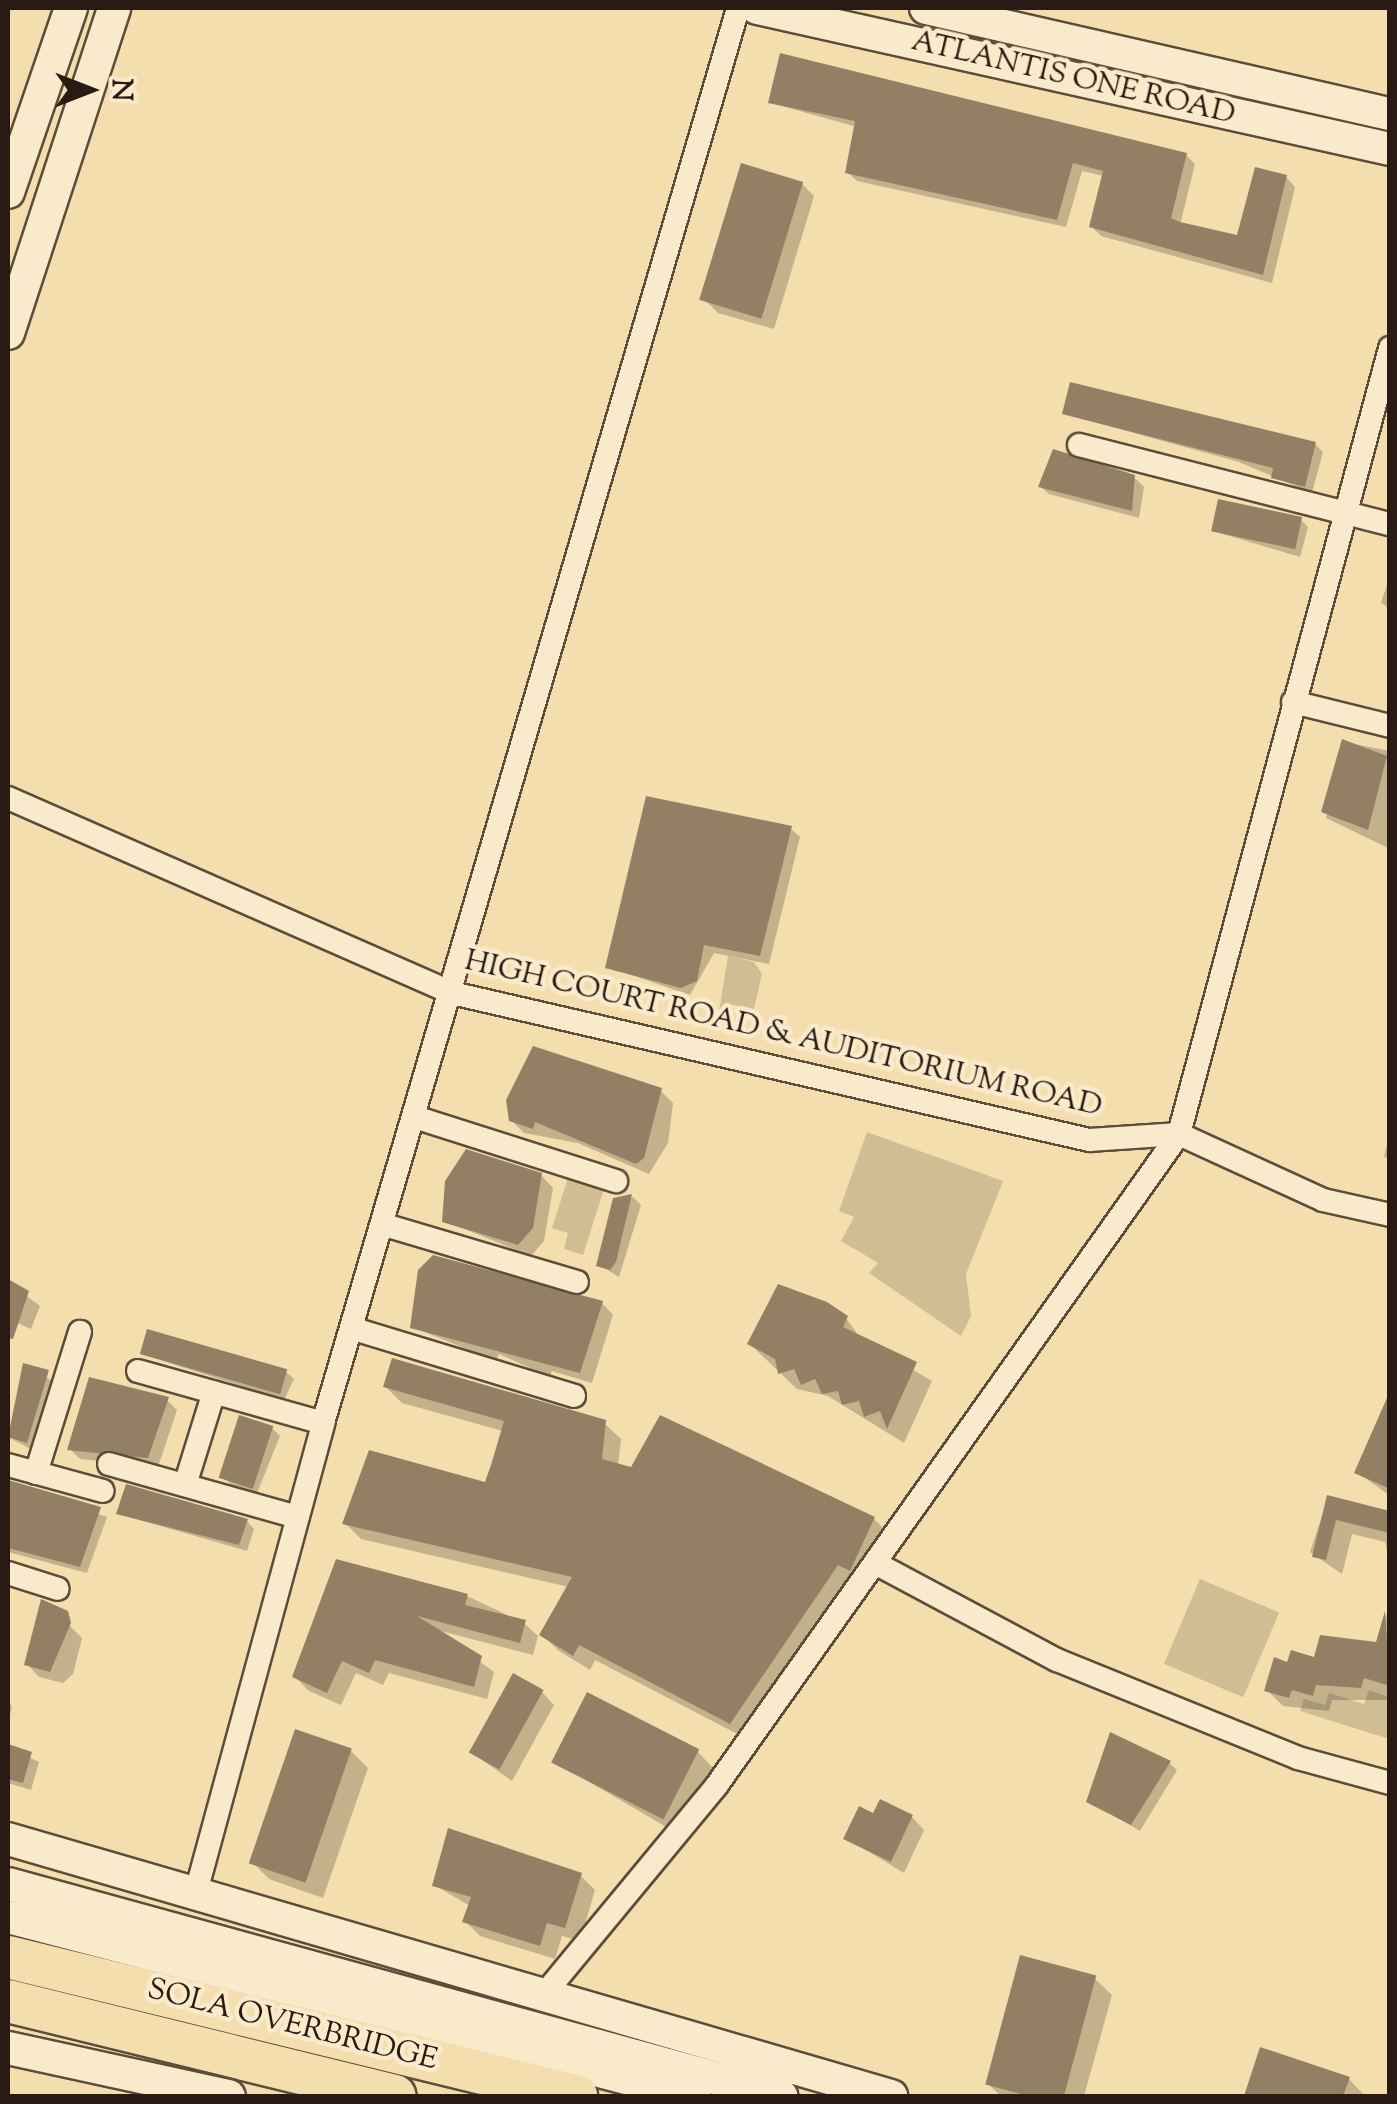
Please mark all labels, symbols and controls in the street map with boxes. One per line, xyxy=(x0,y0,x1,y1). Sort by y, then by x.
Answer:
street label: ATLANTIS ONE ROAD xyxy=(908,24,1238,134)
north arrow xyxy=(40,40,140,140)
text: N xyxy=(100,79,140,101)
street label: HIGH COURT ROAD & AUDITORIUM ROAD xyxy=(461,944,1105,1126)
street label: SOLA OVERBRIDGE xyxy=(143,1973,441,2079)

